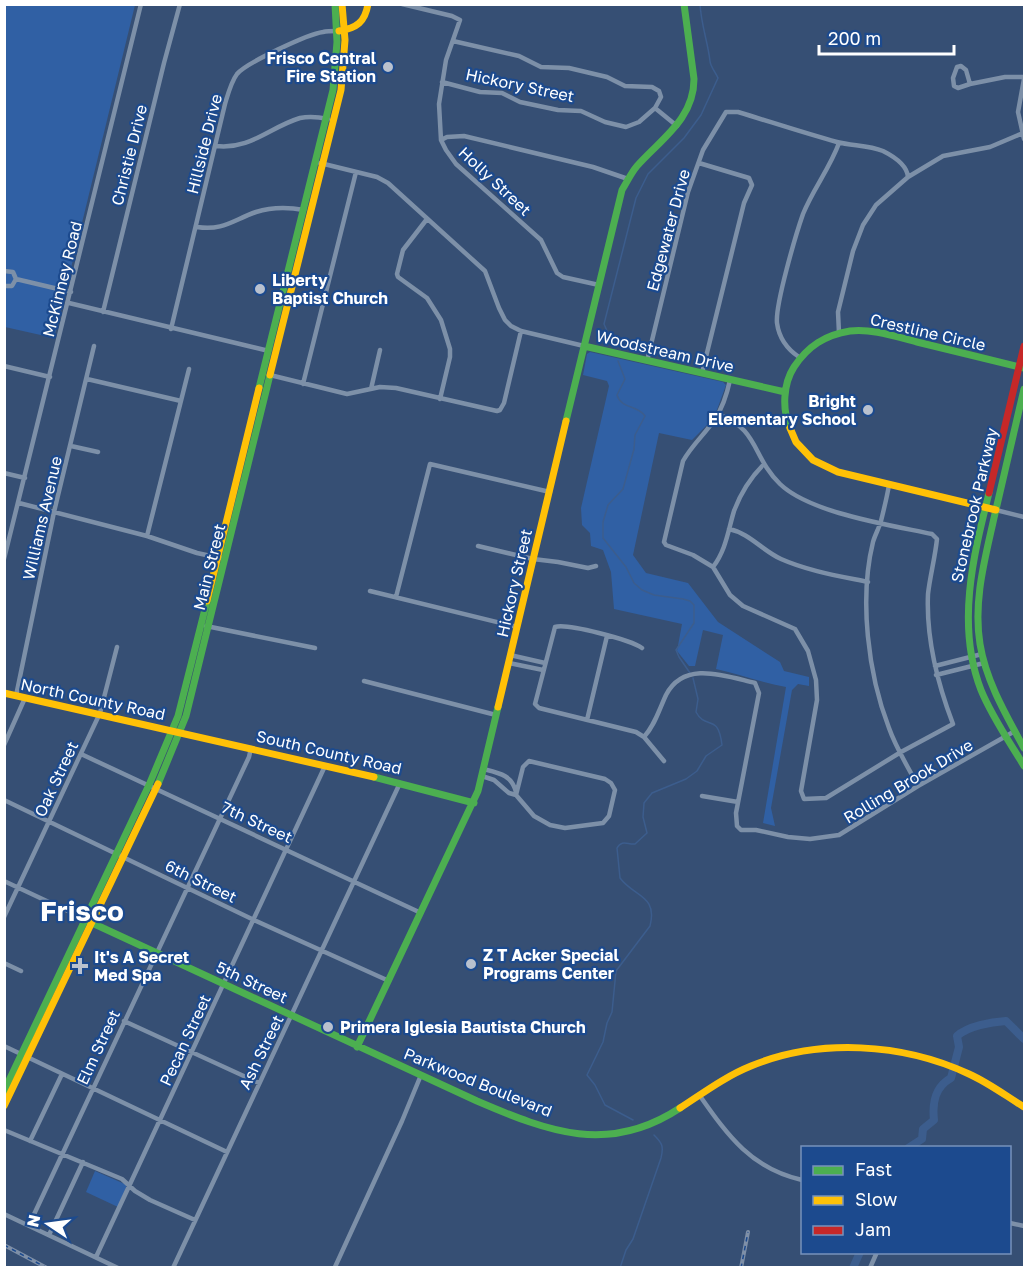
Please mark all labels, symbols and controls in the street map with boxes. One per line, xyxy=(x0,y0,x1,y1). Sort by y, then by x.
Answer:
scale bar xyxy=(819,18,954,56)
text: 200 m xyxy=(828,27,881,49)
place label: Frisco Central Fire Station xyxy=(267,48,377,86)
marker: Frisco Central Fire Station xyxy=(381,60,395,74)
street label: Hickory Street xyxy=(464,64,576,106)
street label: Hillside Drive xyxy=(182,92,226,196)
street label: Christie Drive xyxy=(107,102,151,208)
street label: Holly Street xyxy=(455,142,535,220)
street label: Edgewater Drive xyxy=(642,167,694,293)
street label: McKinney Road xyxy=(38,219,86,339)
place label: Liberty Baptist Church xyxy=(272,270,388,308)
marker: Liberty Baptist Church xyxy=(253,282,267,296)
street label: Crestline Circle xyxy=(868,309,988,355)
street label: Woodstream Drive xyxy=(594,325,736,377)
place label: Bright Elementary School xyxy=(708,391,857,429)
marker: Bright Elementary School xyxy=(861,403,875,417)
street label: Stonebrook Parkway xyxy=(946,426,1002,584)
street label: Williams Avenue xyxy=(18,454,66,582)
street label: Main Street xyxy=(189,522,229,612)
street label: Hickory Street xyxy=(492,527,536,639)
street label: North County Road xyxy=(19,674,167,724)
street label: South County Road xyxy=(254,726,404,778)
street label: Rolling Brook Drive xyxy=(840,735,976,827)
street label: Oak Street xyxy=(30,738,82,820)
street label: 7th Street xyxy=(218,797,296,847)
street label: 6th Street xyxy=(162,855,240,907)
district label: Frisco xyxy=(40,894,124,927)
place label: Z T Acker Special Programs Center xyxy=(483,945,619,983)
place label: It's A Secret Med Spa xyxy=(94,947,189,985)
marker: It's A Secret Med Spa xyxy=(71,957,89,975)
street label: 5th Street xyxy=(213,957,291,1007)
marker: Z T Acker Special Programs Center xyxy=(464,957,478,971)
street label: Pecan Street xyxy=(155,991,215,1089)
street label: Elm Street xyxy=(72,1006,124,1088)
street label: Ash Street xyxy=(234,1012,288,1092)
place label: Primera Iglesia Bautista Church xyxy=(340,1017,586,1037)
marker: Primera Iglesia Bautista Church xyxy=(321,1020,335,1034)
street label: Parkwood Boulevard xyxy=(401,1043,555,1121)
legend xyxy=(801,1146,1011,1254)
text: Fast xyxy=(855,1158,892,1180)
text: Slow xyxy=(855,1188,898,1210)
north arrow xyxy=(18,1194,78,1254)
text: N xyxy=(22,1212,44,1229)
text: Jam xyxy=(855,1218,891,1240)

